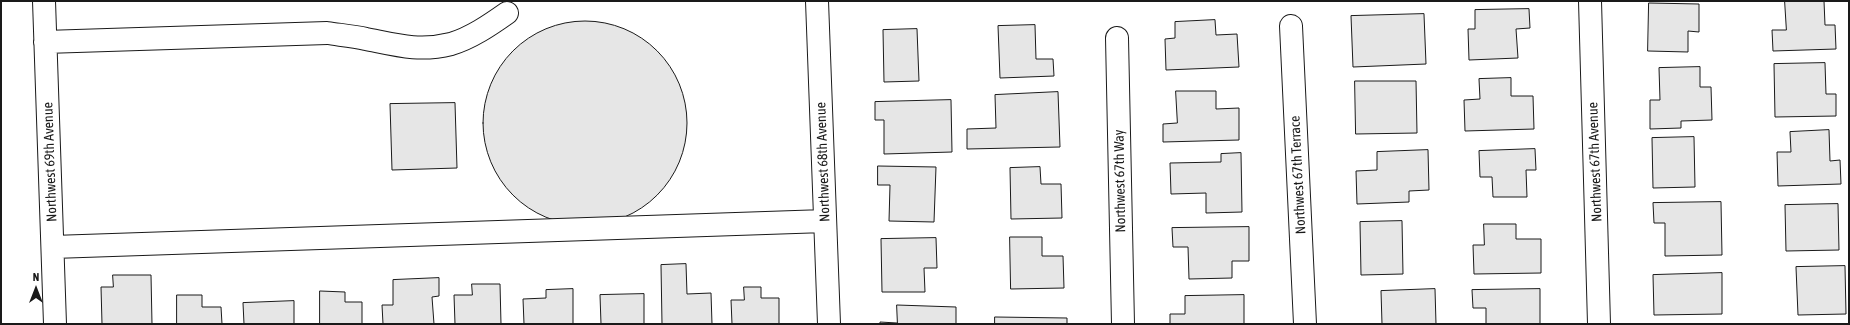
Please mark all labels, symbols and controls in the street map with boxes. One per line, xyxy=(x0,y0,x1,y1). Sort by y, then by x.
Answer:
street label: Northwest 69th Avenue xyxy=(40,102,60,222)
street label: Northwest 68th Avenue xyxy=(813,102,833,222)
street label: Northwest 67th Avenue xyxy=(1585,102,1605,222)
street label: Northwest 67th Terrace xyxy=(1287,115,1309,235)
street label: Northwest 67th Way xyxy=(1111,129,1129,233)
north arrow xyxy=(16,269,56,309)
text: N xyxy=(33,271,39,283)

